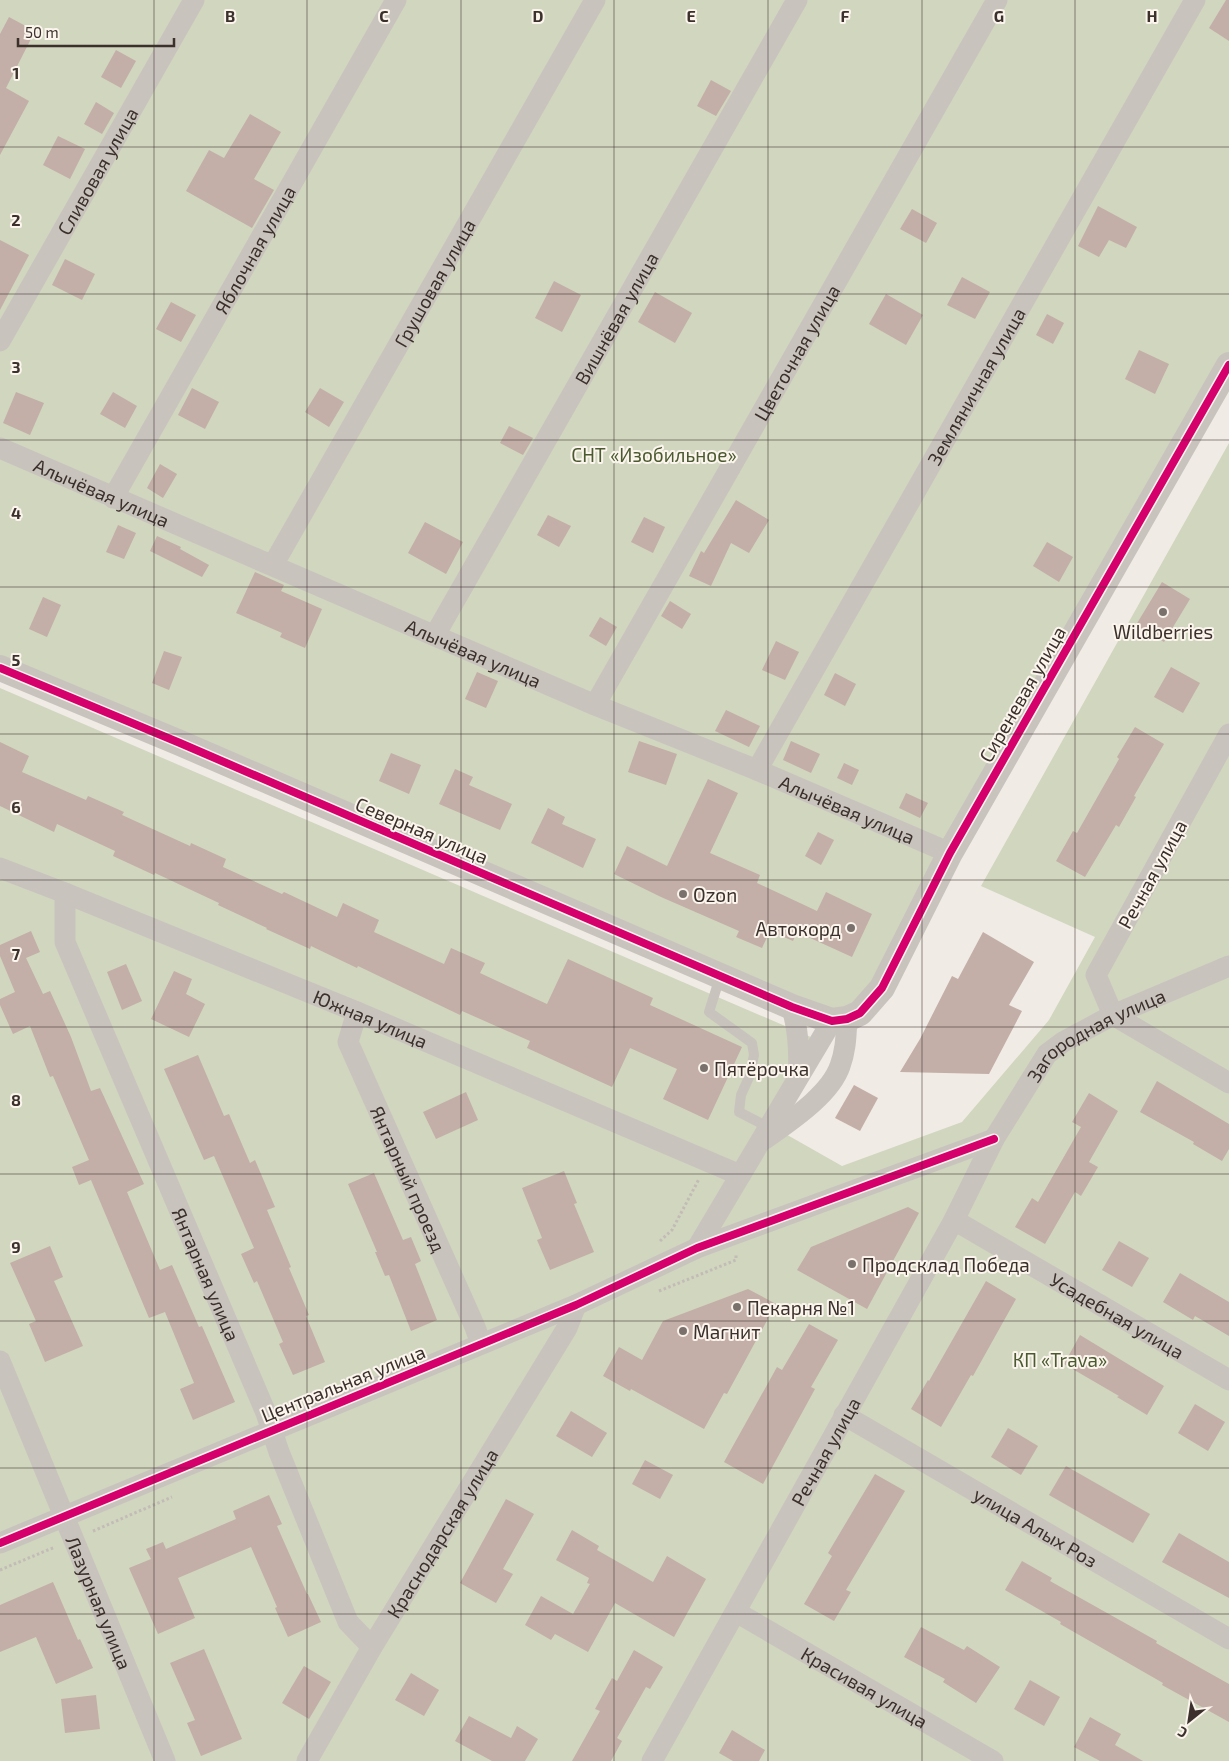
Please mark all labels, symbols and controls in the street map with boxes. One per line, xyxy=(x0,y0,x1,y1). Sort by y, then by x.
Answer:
text: B xyxy=(225,6,235,25)
text: C xyxy=(379,6,389,25)
text: D xyxy=(533,6,544,25)
text: E xyxy=(686,6,696,25)
text: F xyxy=(841,6,850,25)
text: G xyxy=(994,6,1004,25)
text: H xyxy=(1146,6,1158,25)
scale bar xyxy=(18,15,174,47)
text: 50 m xyxy=(25,23,59,41)
text: 1 xyxy=(13,63,19,82)
street label: Сливовая улица xyxy=(52,103,142,238)
street label: Яблочная улица xyxy=(209,181,300,317)
text: 2 xyxy=(11,210,21,229)
street label: Грушовая улица xyxy=(388,214,480,351)
street label: Вишнёвая улица xyxy=(569,248,662,388)
street label: Цветочная улица xyxy=(748,280,844,424)
street label: Земляничная улица xyxy=(922,303,1029,469)
text: 3 xyxy=(11,357,21,376)
park label: СНТ «Изобильное» xyxy=(571,443,737,466)
street label: Алычёвая улица xyxy=(31,453,173,531)
text: 4 xyxy=(11,503,21,522)
marker: Wildberries xyxy=(1157,606,1169,618)
street label: Алычёвая улица xyxy=(402,613,545,692)
place label: Wildberries xyxy=(1113,620,1213,643)
street label: Сиреневая улица xyxy=(974,622,1071,767)
text: 5 xyxy=(12,650,21,669)
street label: Алычёвая улица xyxy=(776,770,919,848)
street label: Северная улица xyxy=(352,792,492,869)
text: 6 xyxy=(11,797,21,816)
street label: Речная улица xyxy=(1113,816,1192,933)
place label: Ozon xyxy=(693,883,737,906)
marker: Ozon xyxy=(677,888,689,900)
place label: Автокорд xyxy=(756,917,841,940)
marker: Автокорд xyxy=(845,922,857,934)
text: 7 xyxy=(12,944,21,963)
street label: Загородная улица xyxy=(1021,983,1168,1086)
street label: Южная улица xyxy=(310,984,431,1052)
place label: Пятёрочка xyxy=(714,1057,809,1080)
marker: Пятёрочка xyxy=(698,1062,710,1074)
text: 8 xyxy=(11,1090,21,1109)
street label: Янтарный проезд xyxy=(366,1102,451,1255)
street label: Янтарная улица xyxy=(168,1204,245,1344)
text: 9 xyxy=(11,1237,21,1256)
place label: Продсклад Победа xyxy=(862,1253,1030,1276)
marker: Продсклад Победа xyxy=(846,1258,858,1270)
street label: Усадебная улица xyxy=(1046,1267,1189,1363)
place label: Пекарня №1 xyxy=(747,1296,855,1319)
marker: Пекарня №1 xyxy=(731,1301,743,1313)
place label: Магнит xyxy=(693,1320,760,1343)
marker: Магнит xyxy=(677,1325,689,1337)
street label: Центральная улица xyxy=(258,1340,429,1427)
park label: КП «Trava» xyxy=(1013,1348,1107,1371)
street label: Речная улица xyxy=(786,1393,865,1509)
street label: Краснодарская улица xyxy=(381,1444,502,1622)
street label: улица Алых Роз xyxy=(969,1482,1102,1572)
street label: Лазурная улица xyxy=(62,1532,137,1673)
street label: Красивая улица xyxy=(798,1641,932,1732)
north arrow xyxy=(1164,1696,1214,1746)
text: С xyxy=(1174,1723,1190,1742)

